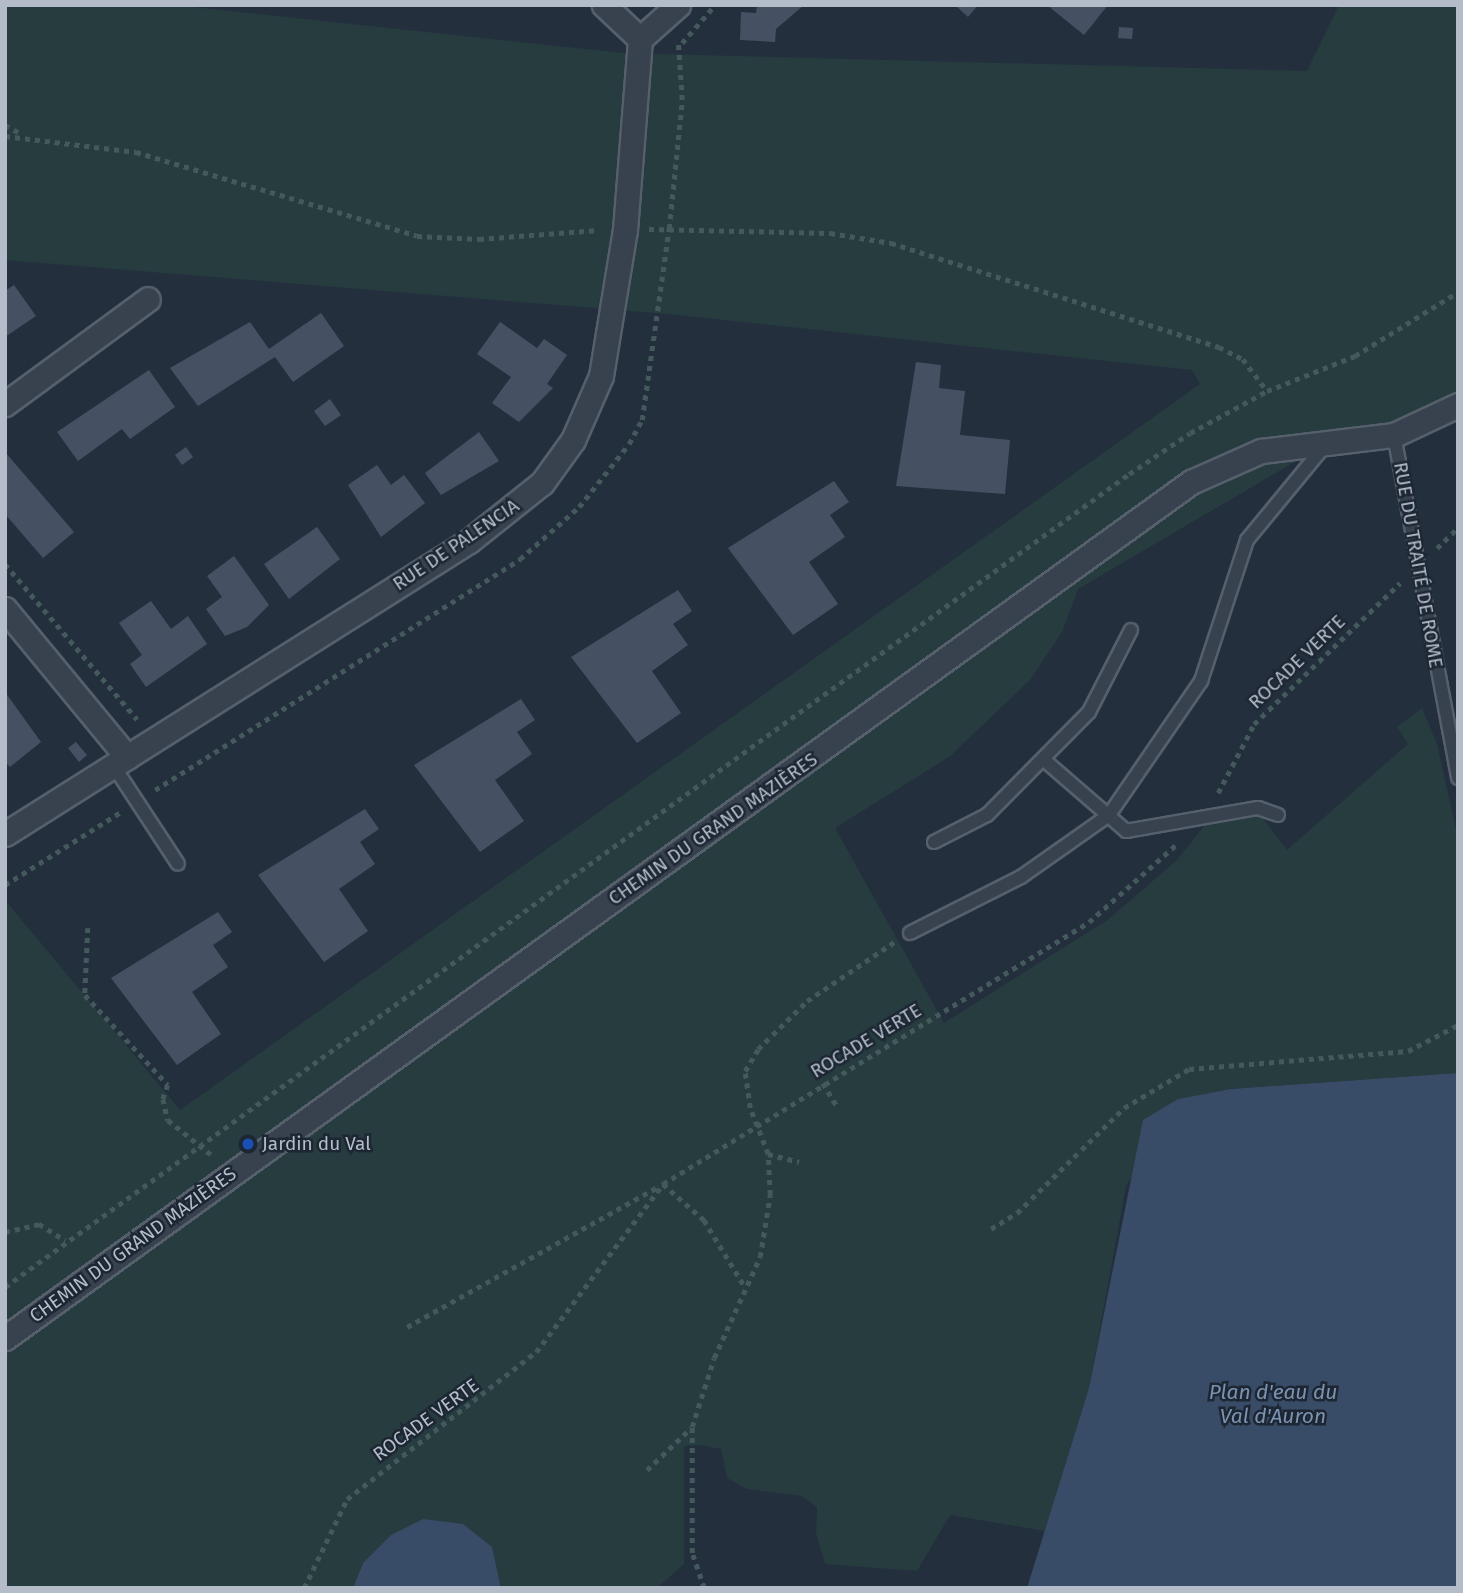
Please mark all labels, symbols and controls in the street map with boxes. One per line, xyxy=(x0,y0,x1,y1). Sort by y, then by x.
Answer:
street label: RUE DU TRAITÉ DE ROME xyxy=(1389,460,1447,670)
street label: RUE DE PALENCIA xyxy=(389,494,523,596)
street label: ROCADE VERTE xyxy=(1244,610,1350,714)
street label: CHEMIN DU GRAND MAZIÈRES xyxy=(604,748,822,910)
street label: ROCADE VERTE xyxy=(806,999,926,1083)
place label: Jardin du Val xyxy=(262,1133,371,1155)
marker: Jardin du Val xyxy=(240,1136,256,1152)
street label: CHEMIN DU GRAND MAZIÈRES xyxy=(25,1162,241,1328)
street label: ROCADE VERTE xyxy=(369,1374,483,1466)
water label: Plan d'eau du Val d'Auron xyxy=(1209,1379,1337,1429)

